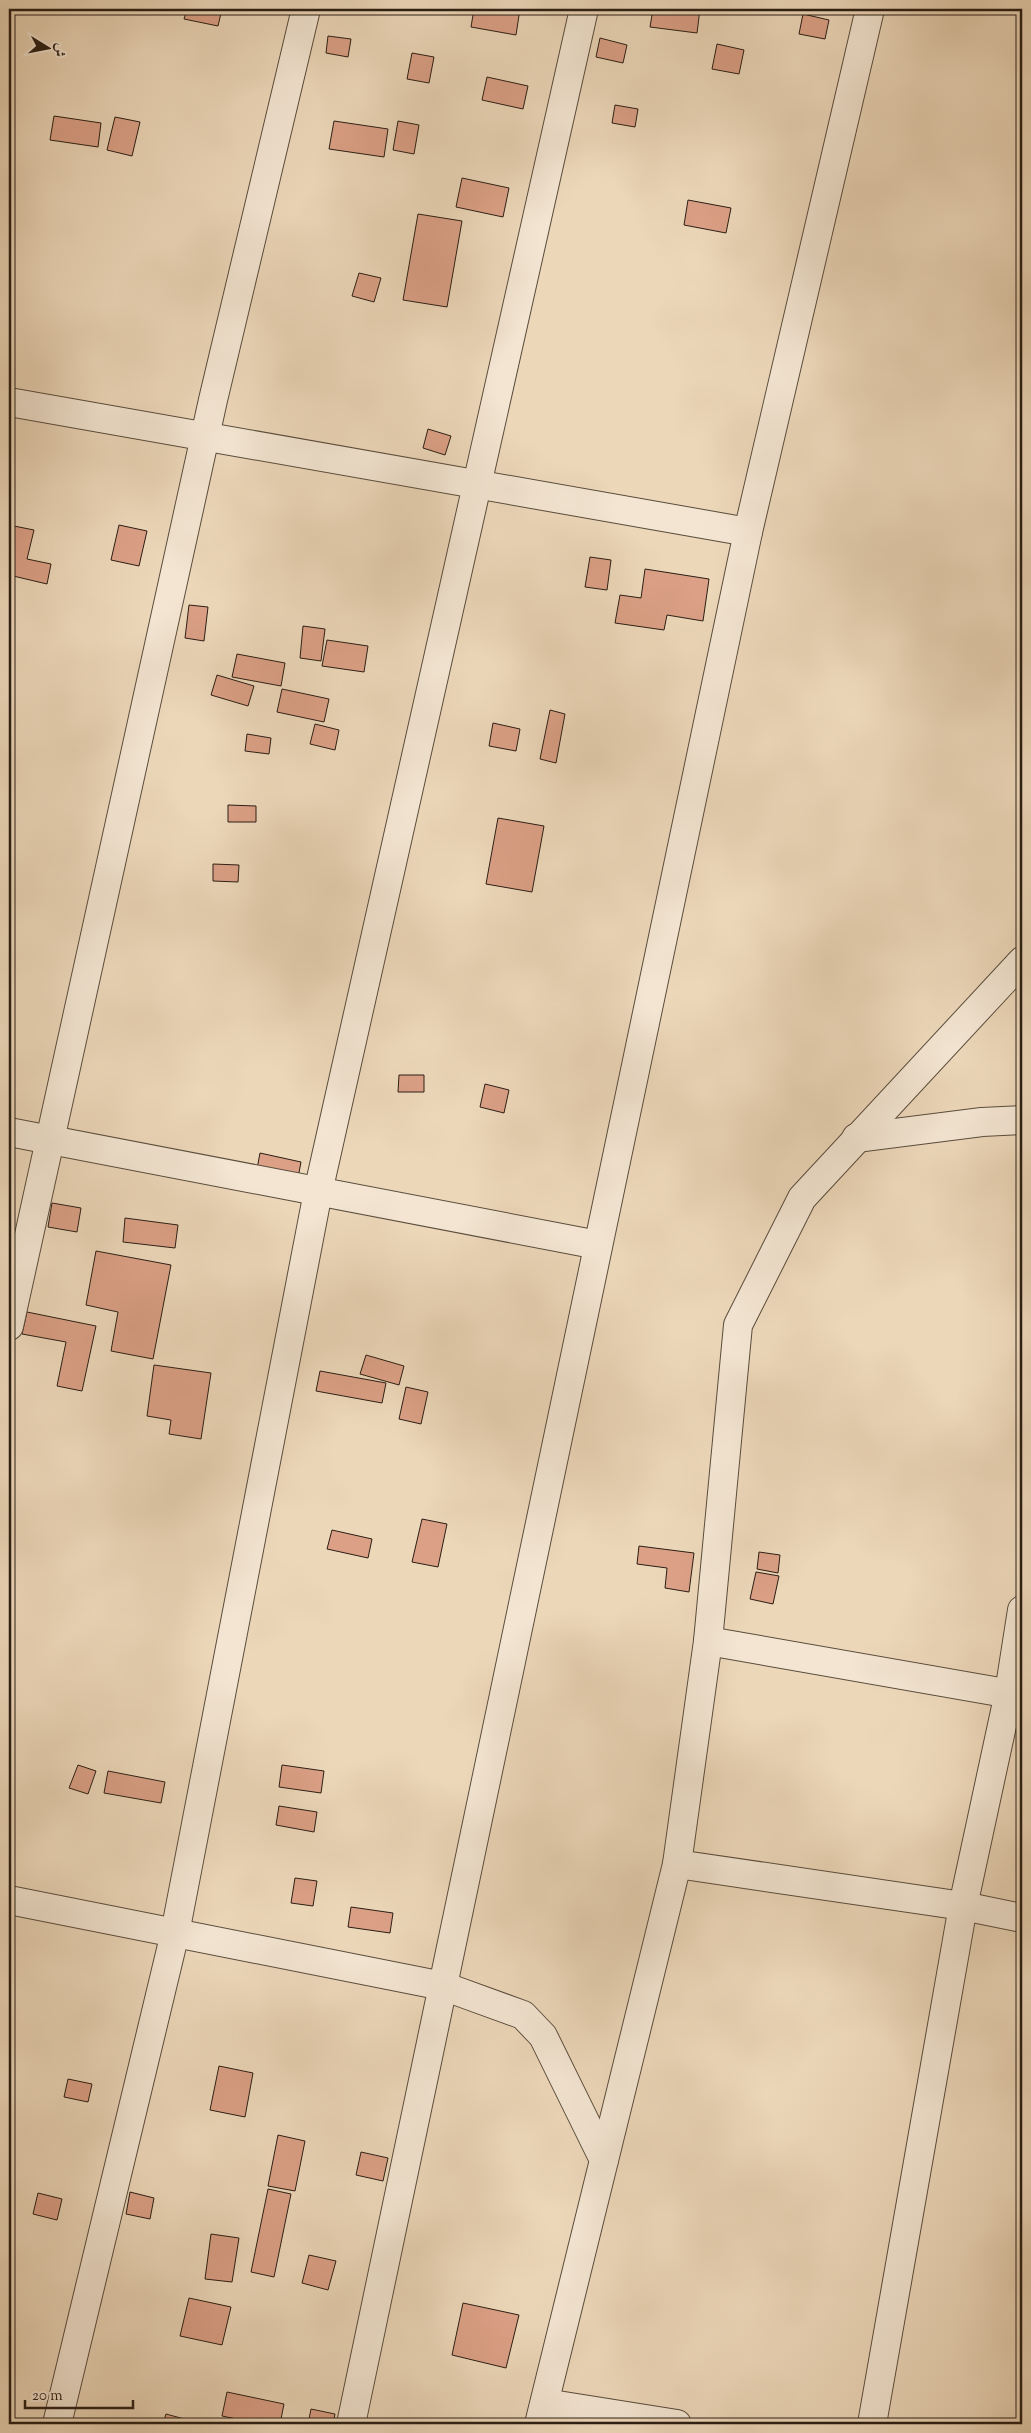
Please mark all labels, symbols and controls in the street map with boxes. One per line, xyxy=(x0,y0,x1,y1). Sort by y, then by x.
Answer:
north arrow xyxy=(22,22,72,72)
text: ش xyxy=(48,41,70,59)
scale bar xyxy=(25,2378,132,2410)
text: 20 m xyxy=(32,2386,63,2407)

